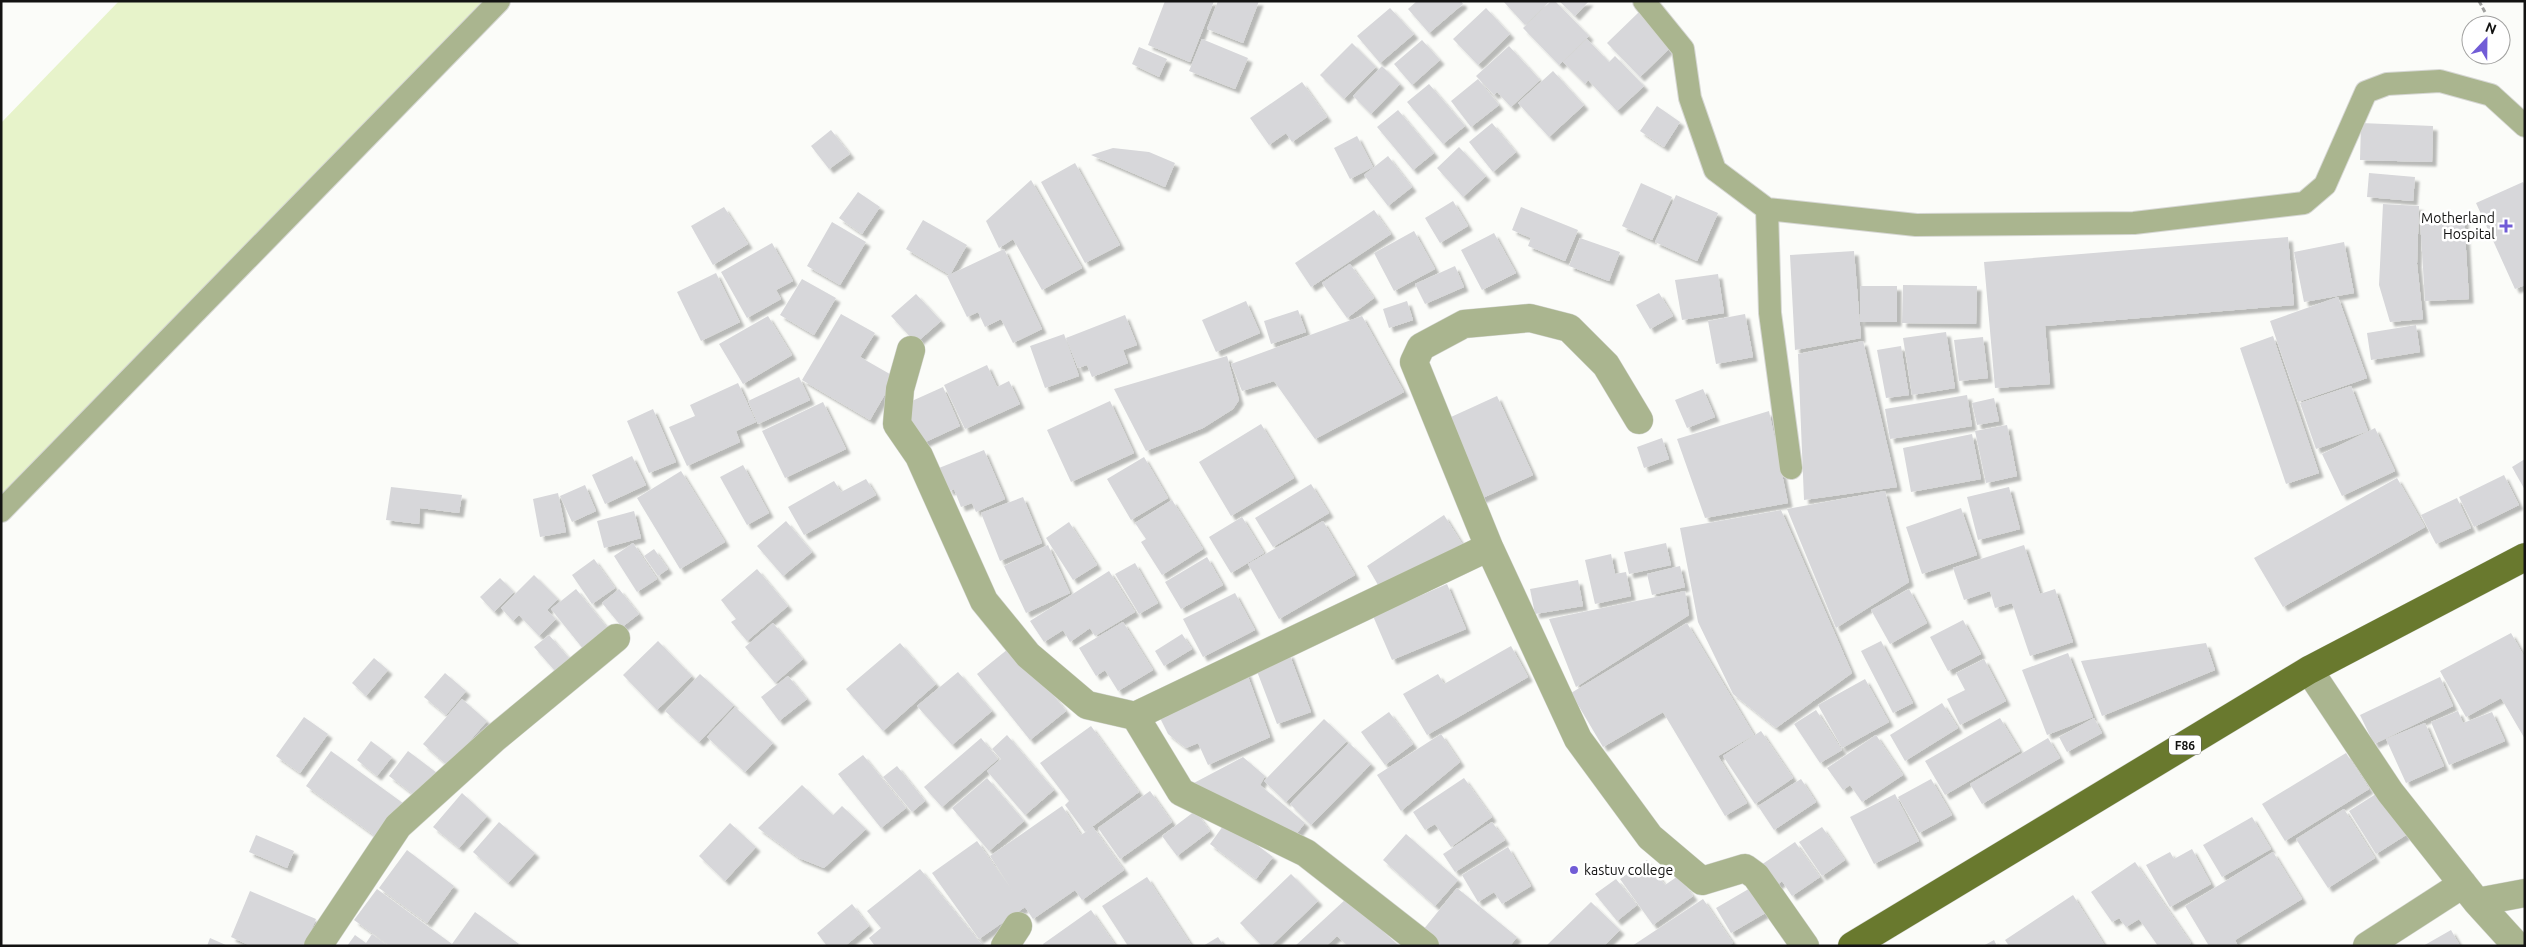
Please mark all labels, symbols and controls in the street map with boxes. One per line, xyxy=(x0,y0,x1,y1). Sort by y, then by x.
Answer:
north arrow xyxy=(2461,15,2511,65)
text: N xyxy=(2483,19,2499,37)
place label: Motherland Hospital xyxy=(2421,210,2495,242)
marker: Motherland Hospital xyxy=(2499,219,2513,233)
road number: F86 xyxy=(2169,736,2201,754)
place label: kastuv college xyxy=(1584,862,1673,878)
marker: kastuv college xyxy=(1568,864,1580,876)

